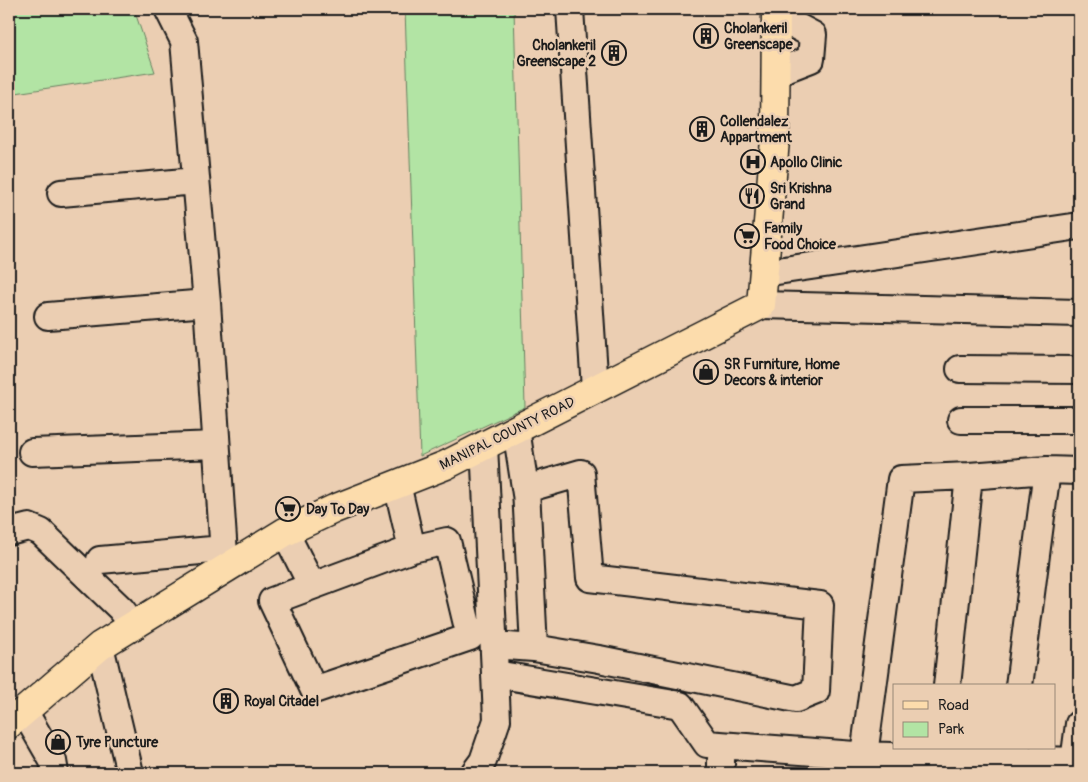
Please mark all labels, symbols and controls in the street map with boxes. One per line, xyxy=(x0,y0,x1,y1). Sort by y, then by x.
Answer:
place label: Cholankeril Greenscape xyxy=(724,20,794,53)
building icon: Cholankeril Greenscape xyxy=(693,23,719,49)
place label: Cholankeril Greenscape 2 xyxy=(517,37,596,70)
building icon: Cholankeril Greenscape 2 xyxy=(601,40,627,66)
place label: Collendalez Appartment xyxy=(720,113,792,146)
building icon: Collendalez Appartment xyxy=(689,116,715,142)
hospital icon: Apollo Clinic xyxy=(740,149,766,175)
place label: Apollo Clinic xyxy=(770,154,842,171)
place label: Sri Krishna Grand xyxy=(770,180,832,213)
restaurant icon: Sri Krishna Grand xyxy=(739,183,765,209)
place label: Family Food Choice xyxy=(764,220,837,253)
supermarket icon: Family Food Choice xyxy=(734,223,760,249)
place label: SR Furniture, Home Decors & interior xyxy=(724,356,841,389)
shop icon: SR Furniture, Home Decors & interior xyxy=(693,359,719,385)
street label: MANIPAL COUNTY ROAD xyxy=(437,393,578,474)
supermarket icon: Day To Day xyxy=(275,496,301,522)
place label: Day To Day xyxy=(306,501,369,518)
legend xyxy=(893,684,1056,750)
building icon: Royal Citadel xyxy=(213,688,239,714)
place label: Royal Citadel xyxy=(244,693,319,710)
text: Road xyxy=(938,696,969,715)
text: Park xyxy=(938,720,965,739)
shop icon: Tyre Puncture xyxy=(45,729,71,755)
place label: Tyre Puncture xyxy=(75,734,159,751)

